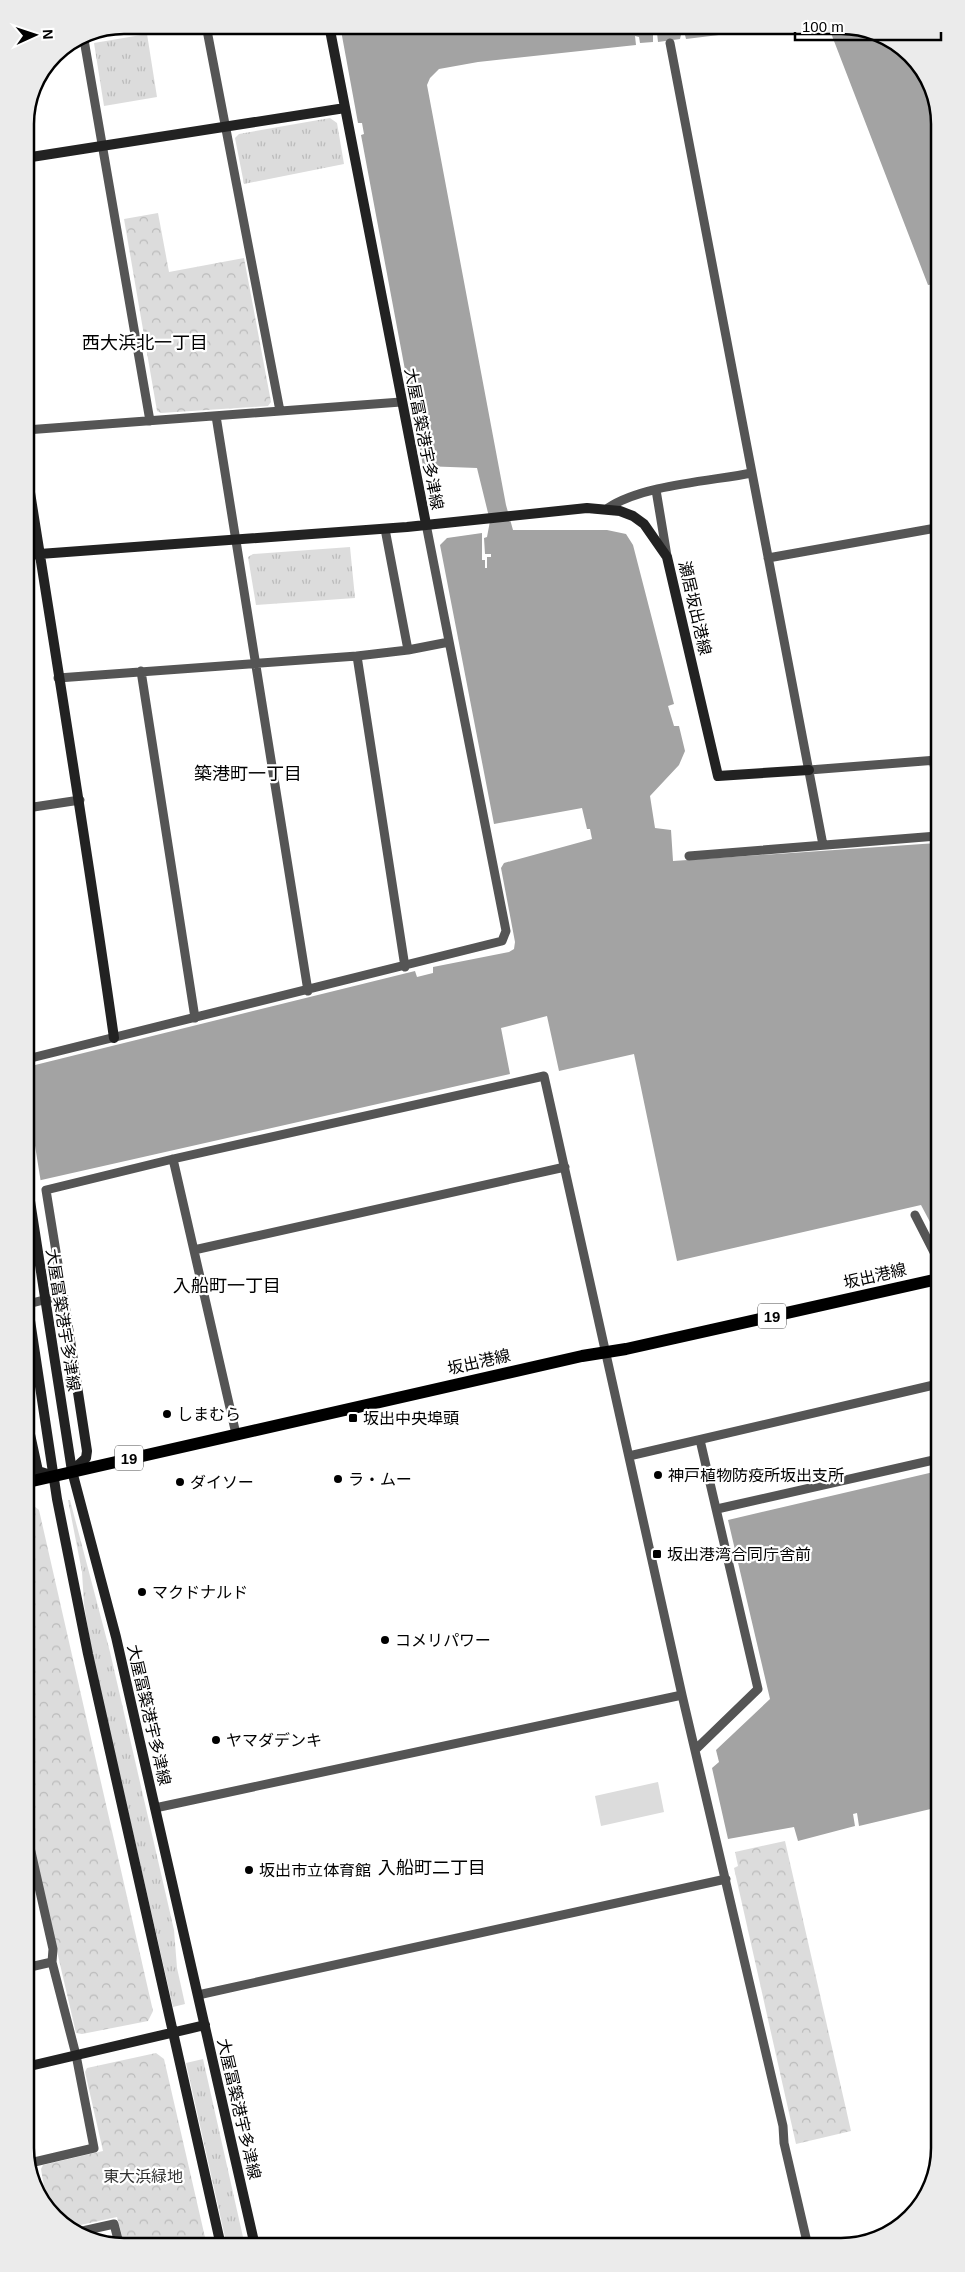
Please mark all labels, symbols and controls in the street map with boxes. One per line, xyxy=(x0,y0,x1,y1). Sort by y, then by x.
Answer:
north arrow xyxy=(10,10,60,60)
scale bar xyxy=(795,10,941,42)
text: 100 m xyxy=(802,18,844,35)
text: N xyxy=(40,29,56,40)
district label: 西大浜北一丁目 xyxy=(82,333,208,353)
street label: 大屋冨築港宇多津線 xyxy=(402,367,446,511)
street label: 瀬居坂出港線 xyxy=(676,559,714,657)
district label: 築港町一丁目 xyxy=(194,764,302,784)
street label: 大屋冨築港宇多津線 xyxy=(43,1248,83,1392)
street label: 坂出港線 xyxy=(842,1261,908,1291)
district label: 入船町一丁目 xyxy=(173,1276,281,1296)
road number: 19 xyxy=(758,1304,786,1328)
street label: 坂出港線 xyxy=(446,1347,512,1377)
place label: しまむら xyxy=(177,1406,241,1423)
marker: しまむら xyxy=(161,1408,173,1420)
place label: 坂出中央埠頭 xyxy=(363,1410,459,1427)
marker: 坂出中央埠頭 xyxy=(347,1412,359,1424)
road number: 19 xyxy=(115,1446,143,1470)
place label: 神戸植物防疫所坂出支所 xyxy=(668,1467,844,1484)
marker: 神戸植物防疫所坂出支所 xyxy=(652,1469,664,1481)
place label: ラ・ムー xyxy=(348,1471,412,1488)
marker: ラ・ムー xyxy=(332,1473,344,1485)
place label: ダイソー xyxy=(190,1474,254,1491)
marker: ダイソー xyxy=(174,1476,186,1488)
place label: 坂出港湾合同庁舎前 xyxy=(667,1546,811,1563)
marker: 坂出港湾合同庁舎前 xyxy=(651,1548,663,1560)
place label: マクドナルド xyxy=(152,1584,248,1601)
marker: マクドナルド xyxy=(136,1586,148,1598)
place label: コメリパワー xyxy=(395,1632,491,1649)
marker: コメリパワー xyxy=(379,1634,391,1646)
street label: 大屋冨築港宇多津線 xyxy=(125,1643,173,1787)
place label: ヤマダデンキ xyxy=(226,1732,322,1749)
marker: ヤマダデンキ xyxy=(210,1734,222,1746)
district label: 入船町二丁目 xyxy=(378,1858,486,1878)
place label: 坂出市立体育館 xyxy=(259,1862,371,1879)
marker: 坂出市立体育館 xyxy=(243,1864,255,1876)
street label: 大屋冨築港宇多津線 xyxy=(215,2037,263,2181)
park label: 東大浜緑地 xyxy=(103,2168,183,2185)

